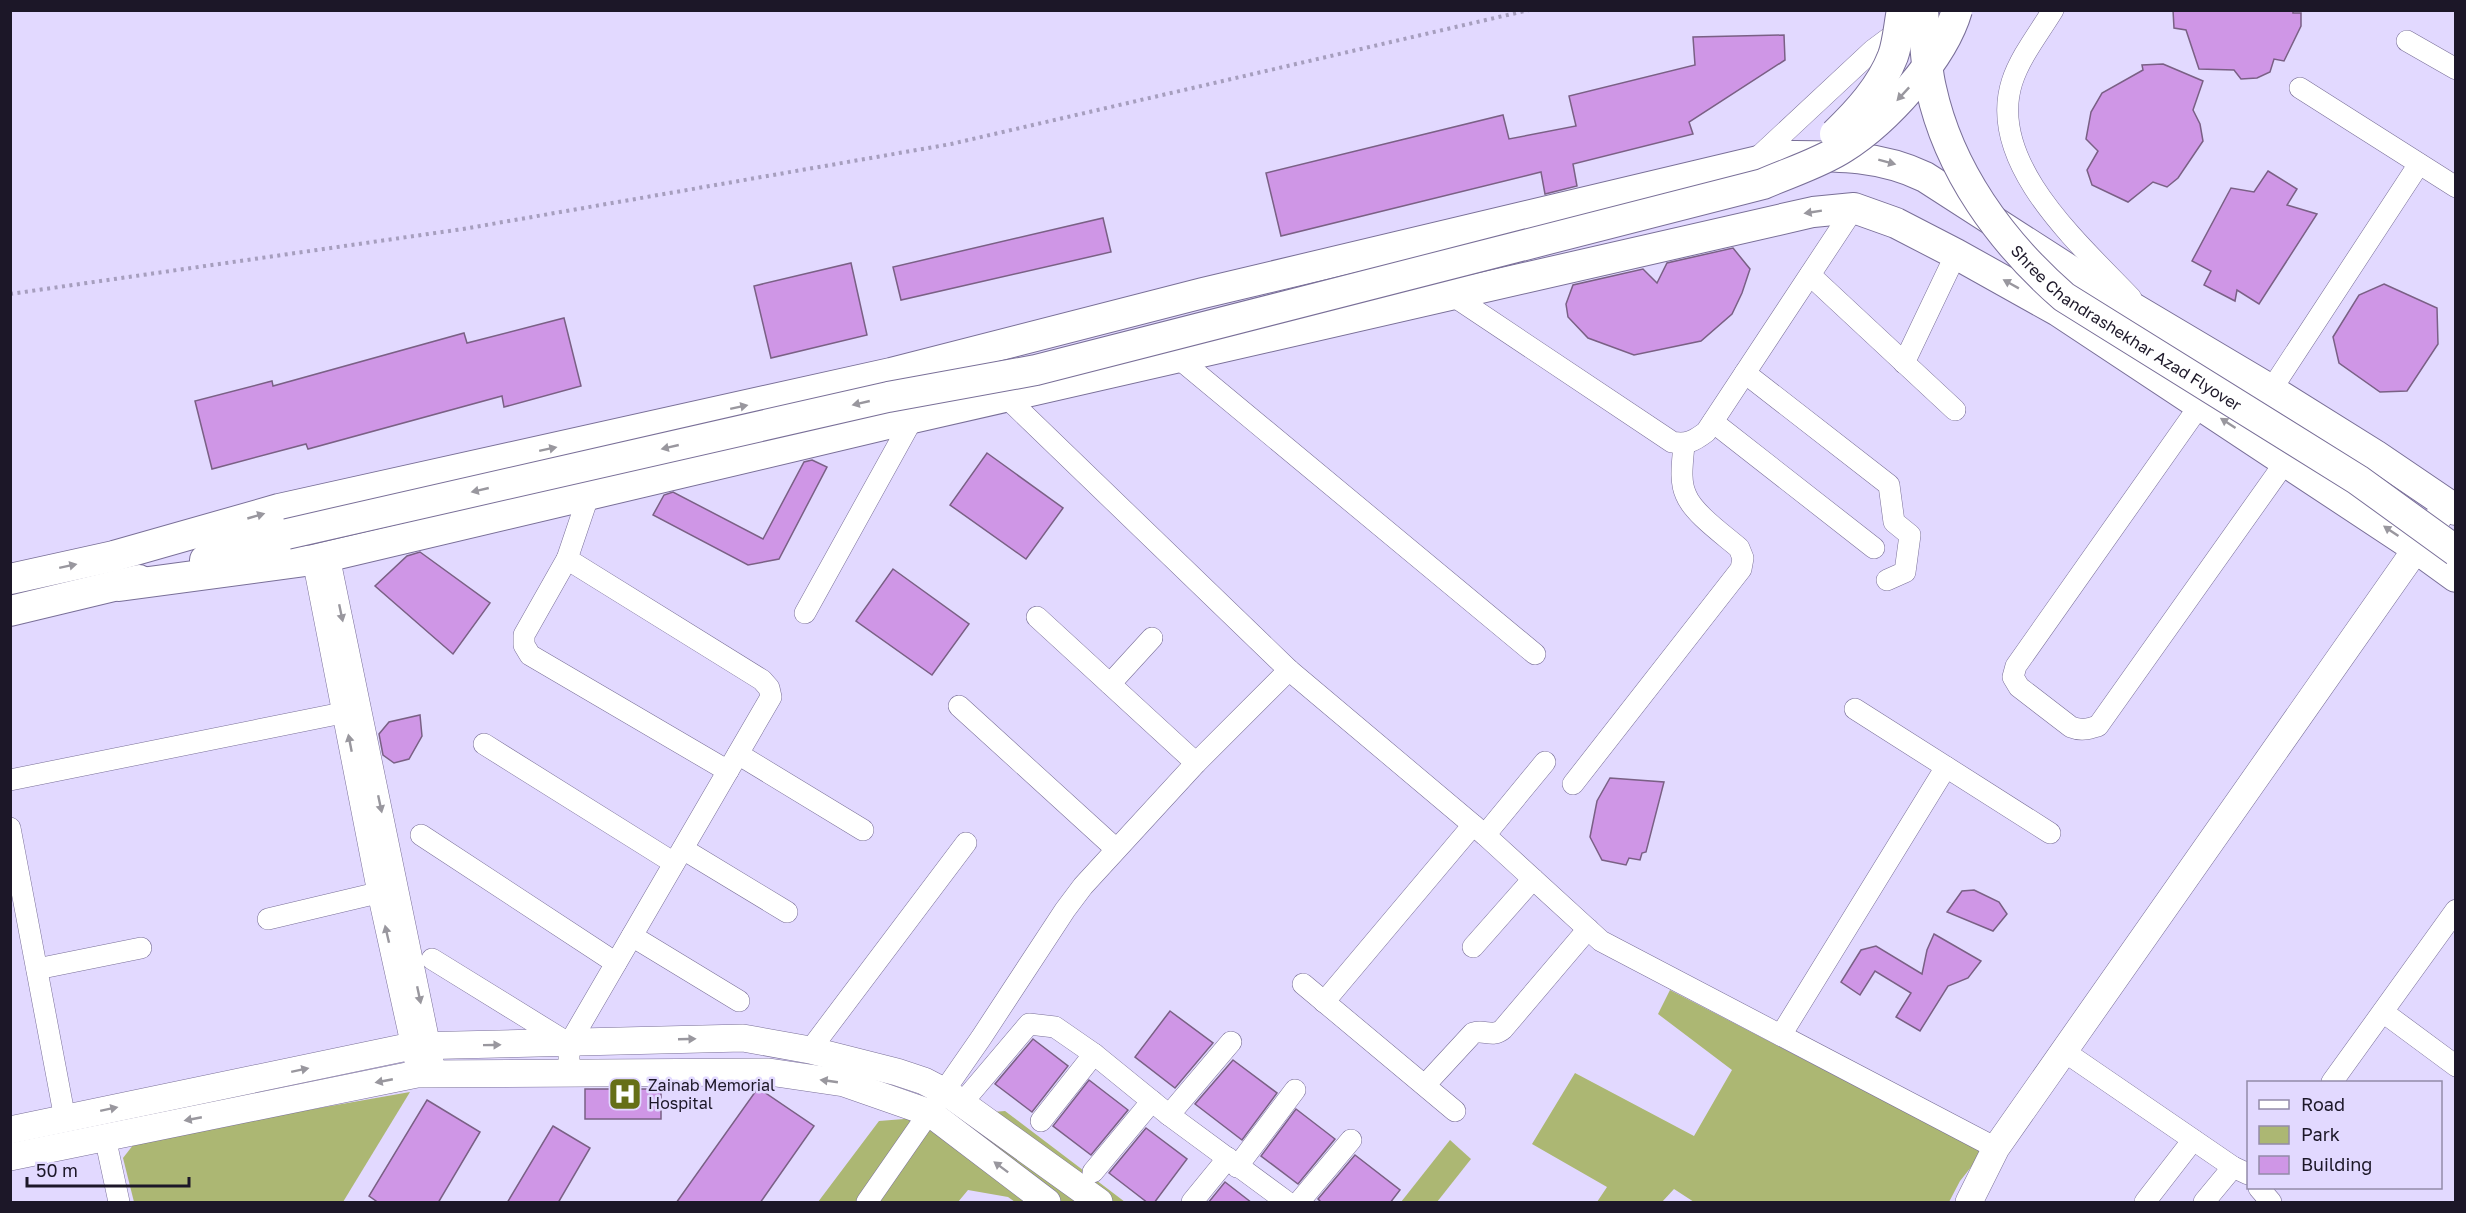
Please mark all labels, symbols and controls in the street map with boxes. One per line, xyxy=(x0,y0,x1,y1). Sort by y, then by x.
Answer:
one-way arrow xyxy=(1897,86,1910,101)
one-way arrow xyxy=(1878,158,1896,168)
one-way arrow xyxy=(1803,208,1822,217)
street label: Shree Chandrashekhar Azad Flyover xyxy=(2007,241,2245,415)
one-way arrow xyxy=(2002,280,2019,290)
one-way arrow xyxy=(851,399,870,409)
one-way arrow xyxy=(729,402,748,411)
one-way arrow xyxy=(2220,418,2236,429)
one-way arrow xyxy=(661,442,680,452)
one-way arrow xyxy=(539,444,558,453)
one-way arrow xyxy=(471,486,490,496)
one-way arrow xyxy=(247,511,265,520)
one-way arrow xyxy=(2383,525,2399,537)
one-way arrow xyxy=(58,561,77,571)
one-way arrow xyxy=(337,604,346,623)
one-way arrow xyxy=(345,733,354,752)
one-way arrow xyxy=(376,795,385,814)
one-way arrow xyxy=(382,925,391,944)
one-way arrow xyxy=(415,986,425,1004)
one-way arrow xyxy=(678,1035,697,1044)
one-way arrow xyxy=(483,1040,502,1050)
one-way arrow xyxy=(290,1064,309,1074)
place label: Zainab Memorial Hospital xyxy=(648,1075,775,1113)
one-way arrow xyxy=(374,1076,393,1086)
hospital icon: Zainab Memorial Hospital xyxy=(607,1076,643,1112)
one-way arrow xyxy=(820,1076,839,1085)
legend xyxy=(2247,1081,2442,1189)
text: Road xyxy=(2301,1093,2345,1115)
one-way arrow xyxy=(100,1104,118,1114)
one-way arrow xyxy=(183,1115,202,1124)
text: Park xyxy=(2301,1123,2340,1145)
scale bar xyxy=(27,1150,189,1188)
text: Building xyxy=(2301,1153,2372,1175)
text: 50 m xyxy=(36,1159,78,1181)
one-way arrow xyxy=(993,1161,1009,1173)

